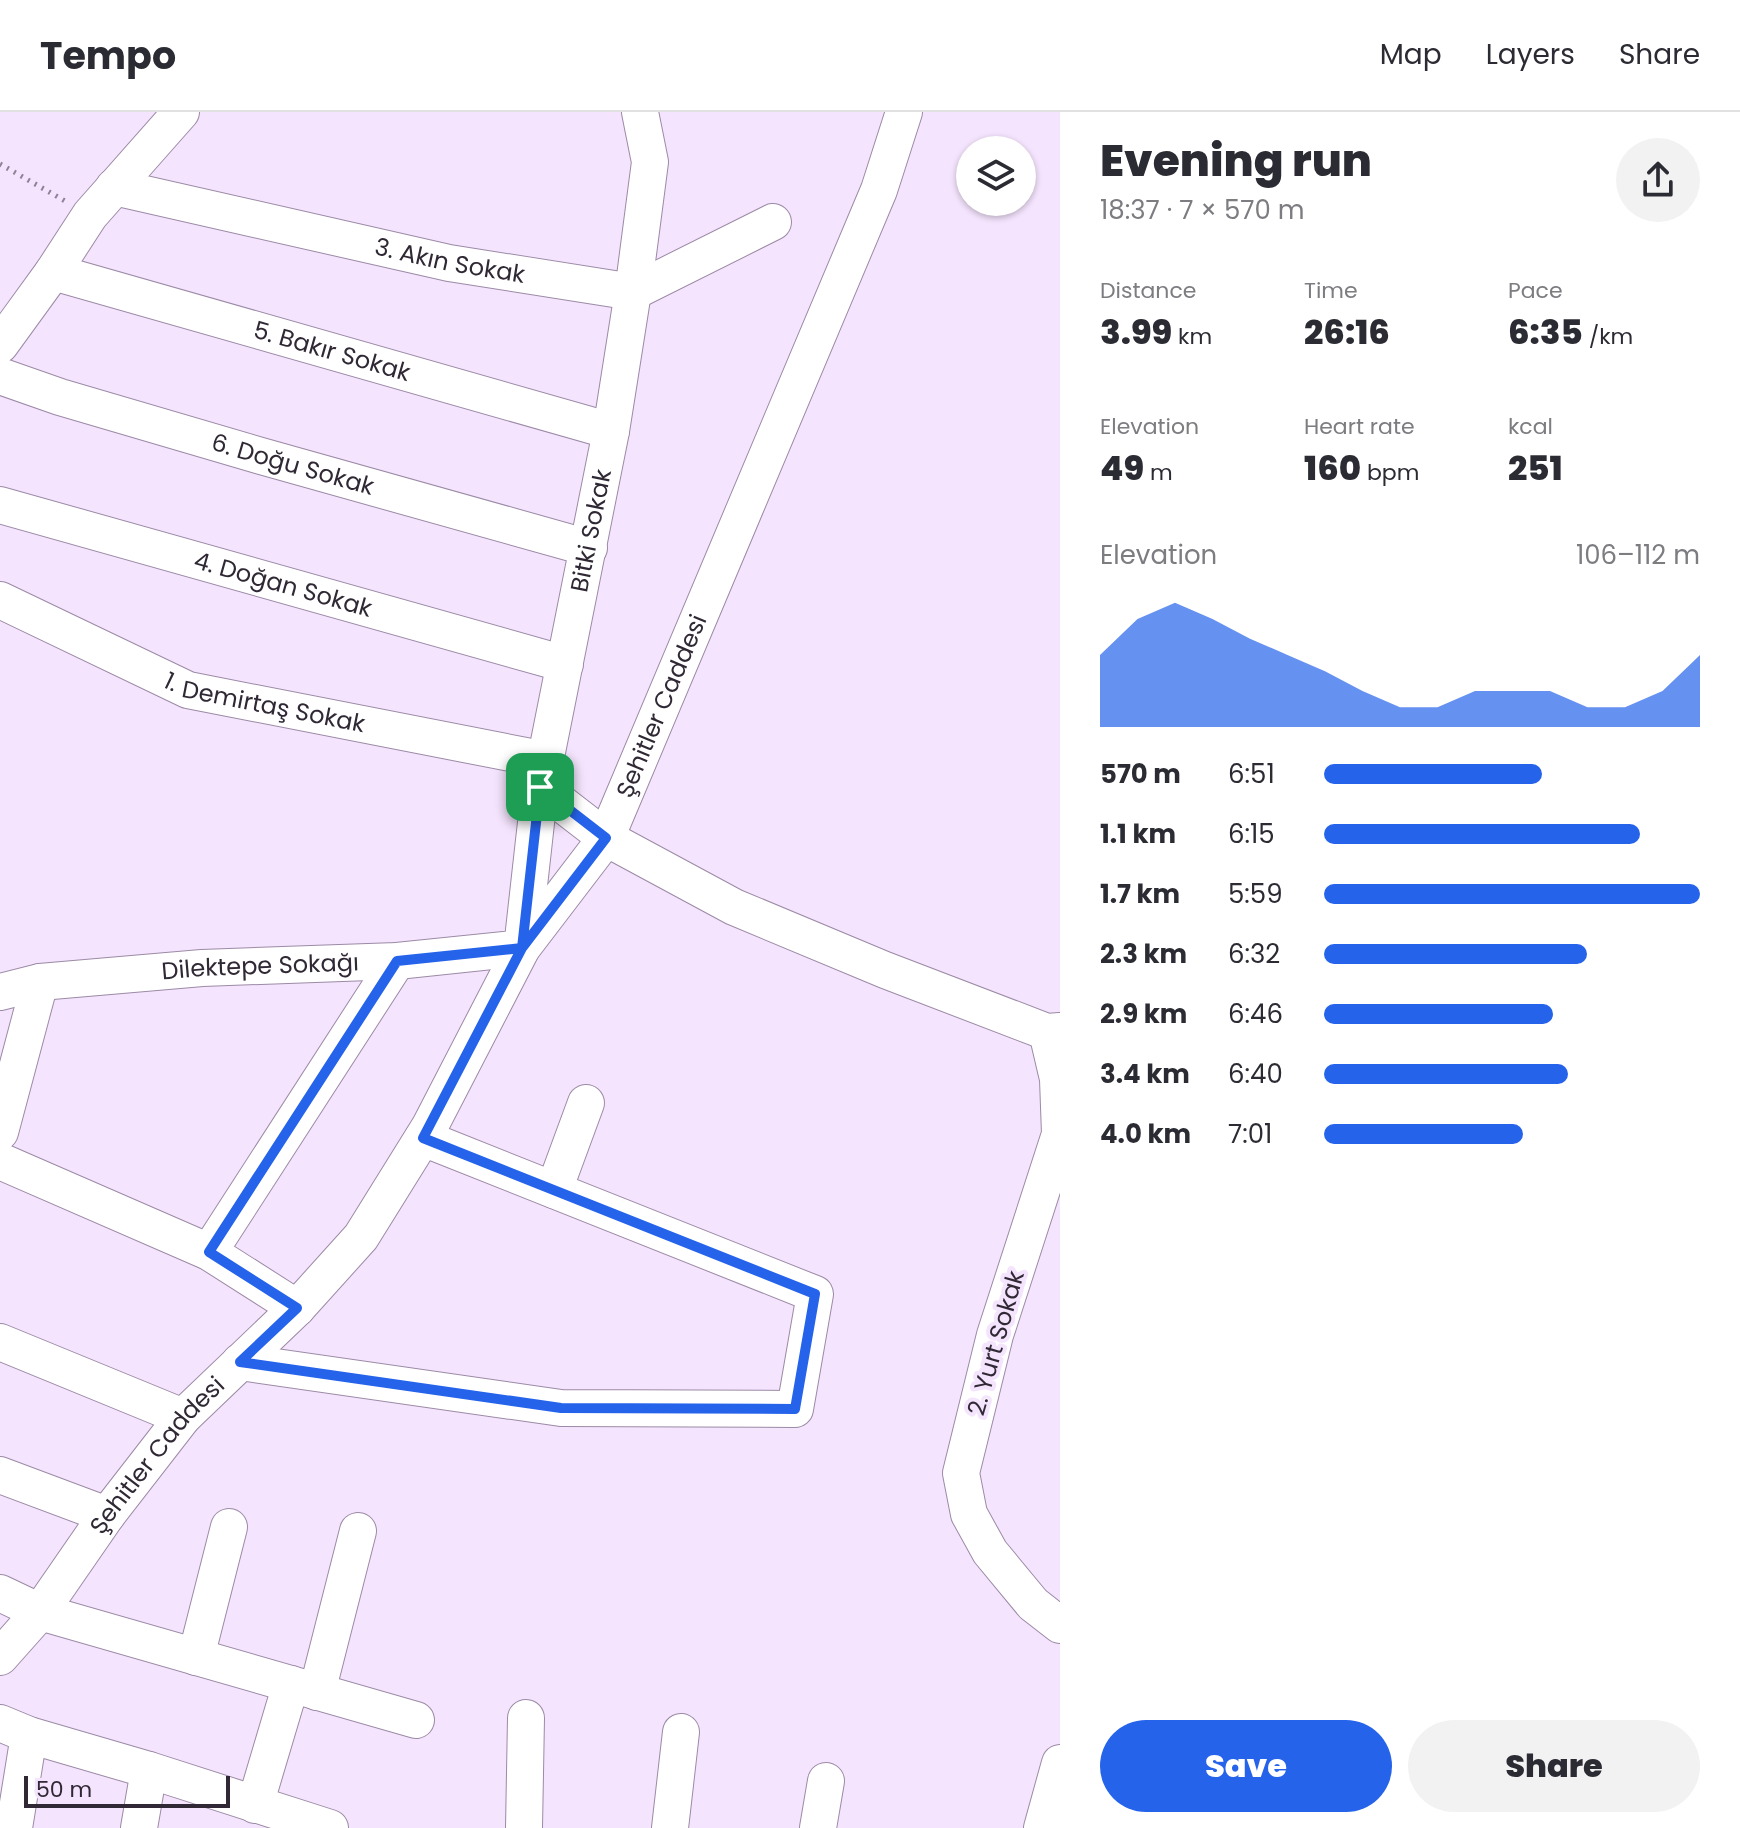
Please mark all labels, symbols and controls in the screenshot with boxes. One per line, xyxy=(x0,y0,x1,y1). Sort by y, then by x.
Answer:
text: Tempo xyxy=(40,29,176,82)
text: Map xyxy=(1380,35,1442,74)
text: Layers xyxy=(1486,35,1575,74)
text: Share xyxy=(1619,35,1700,74)
text: Evening run xyxy=(1100,130,1372,191)
map controls xyxy=(956,136,1036,216)
button: layers xyxy=(956,136,1036,216)
button: share xyxy=(1616,138,1700,222)
text: 18:37 · 7 × 570 m xyxy=(1100,192,1305,228)
street label: 3. Akın Sokak xyxy=(372,230,528,291)
text: Distance xyxy=(1100,275,1196,306)
text: Time xyxy=(1304,275,1358,306)
text: Pace xyxy=(1508,275,1563,306)
text: 3.99 xyxy=(1100,308,1172,356)
text: 26:16 xyxy=(1304,308,1390,356)
text: 6:35 xyxy=(1508,308,1583,356)
street label: 5. Bakır Sokak xyxy=(250,313,415,389)
text: km xyxy=(1172,321,1212,352)
text: /km xyxy=(1583,321,1633,352)
text: Elevation xyxy=(1100,411,1199,442)
text: Heart rate xyxy=(1304,411,1415,442)
text: kcal xyxy=(1508,411,1553,442)
street label: 6. Doğu Sokak xyxy=(208,425,379,503)
text: 49 xyxy=(1100,444,1144,492)
text: 160 xyxy=(1304,444,1361,492)
text: 251 xyxy=(1508,444,1563,492)
text: m xyxy=(1144,457,1173,488)
text: bpm xyxy=(1361,457,1419,488)
street label: Bitki Sokak xyxy=(562,466,619,595)
text: Elevation xyxy=(1100,537,1217,573)
text: 106–112 m xyxy=(1576,537,1700,573)
street label: 4. Doğan Sokak xyxy=(190,543,377,625)
street label: Şehitler Caddesi xyxy=(608,609,714,803)
street label: 1. Demirtaş Sokak xyxy=(159,664,369,740)
pin xyxy=(506,753,574,821)
text: 570 m xyxy=(1100,756,1181,792)
text: 6:51 xyxy=(1228,756,1275,792)
icon: arrive xyxy=(518,765,562,809)
text: 1.1 km xyxy=(1100,816,1176,852)
text: 6:15 xyxy=(1228,816,1275,852)
text: 1.7 km xyxy=(1100,876,1180,912)
text: 5:59 xyxy=(1228,876,1283,912)
text: 2.3 km xyxy=(1100,936,1187,972)
text: 6:32 xyxy=(1228,936,1280,972)
street label: Dilektepe Sokağı xyxy=(160,945,359,987)
text: 2.9 km xyxy=(1100,996,1187,1032)
text: 6:46 xyxy=(1228,996,1283,1032)
text: 3.4 km xyxy=(1100,1056,1190,1092)
text: 6:40 xyxy=(1228,1056,1283,1092)
text: 4.0 km xyxy=(1100,1116,1191,1152)
text: 7:01 xyxy=(1228,1116,1272,1152)
street label: 2. Yurt Sokak xyxy=(959,1266,1032,1419)
street label: Şehitler Caddesi xyxy=(82,1369,231,1541)
button: Save xyxy=(1100,1720,1392,1812)
button: Share xyxy=(1408,1720,1700,1812)
scale bar xyxy=(24,1772,230,1808)
text: 50 m xyxy=(36,1774,92,1805)

